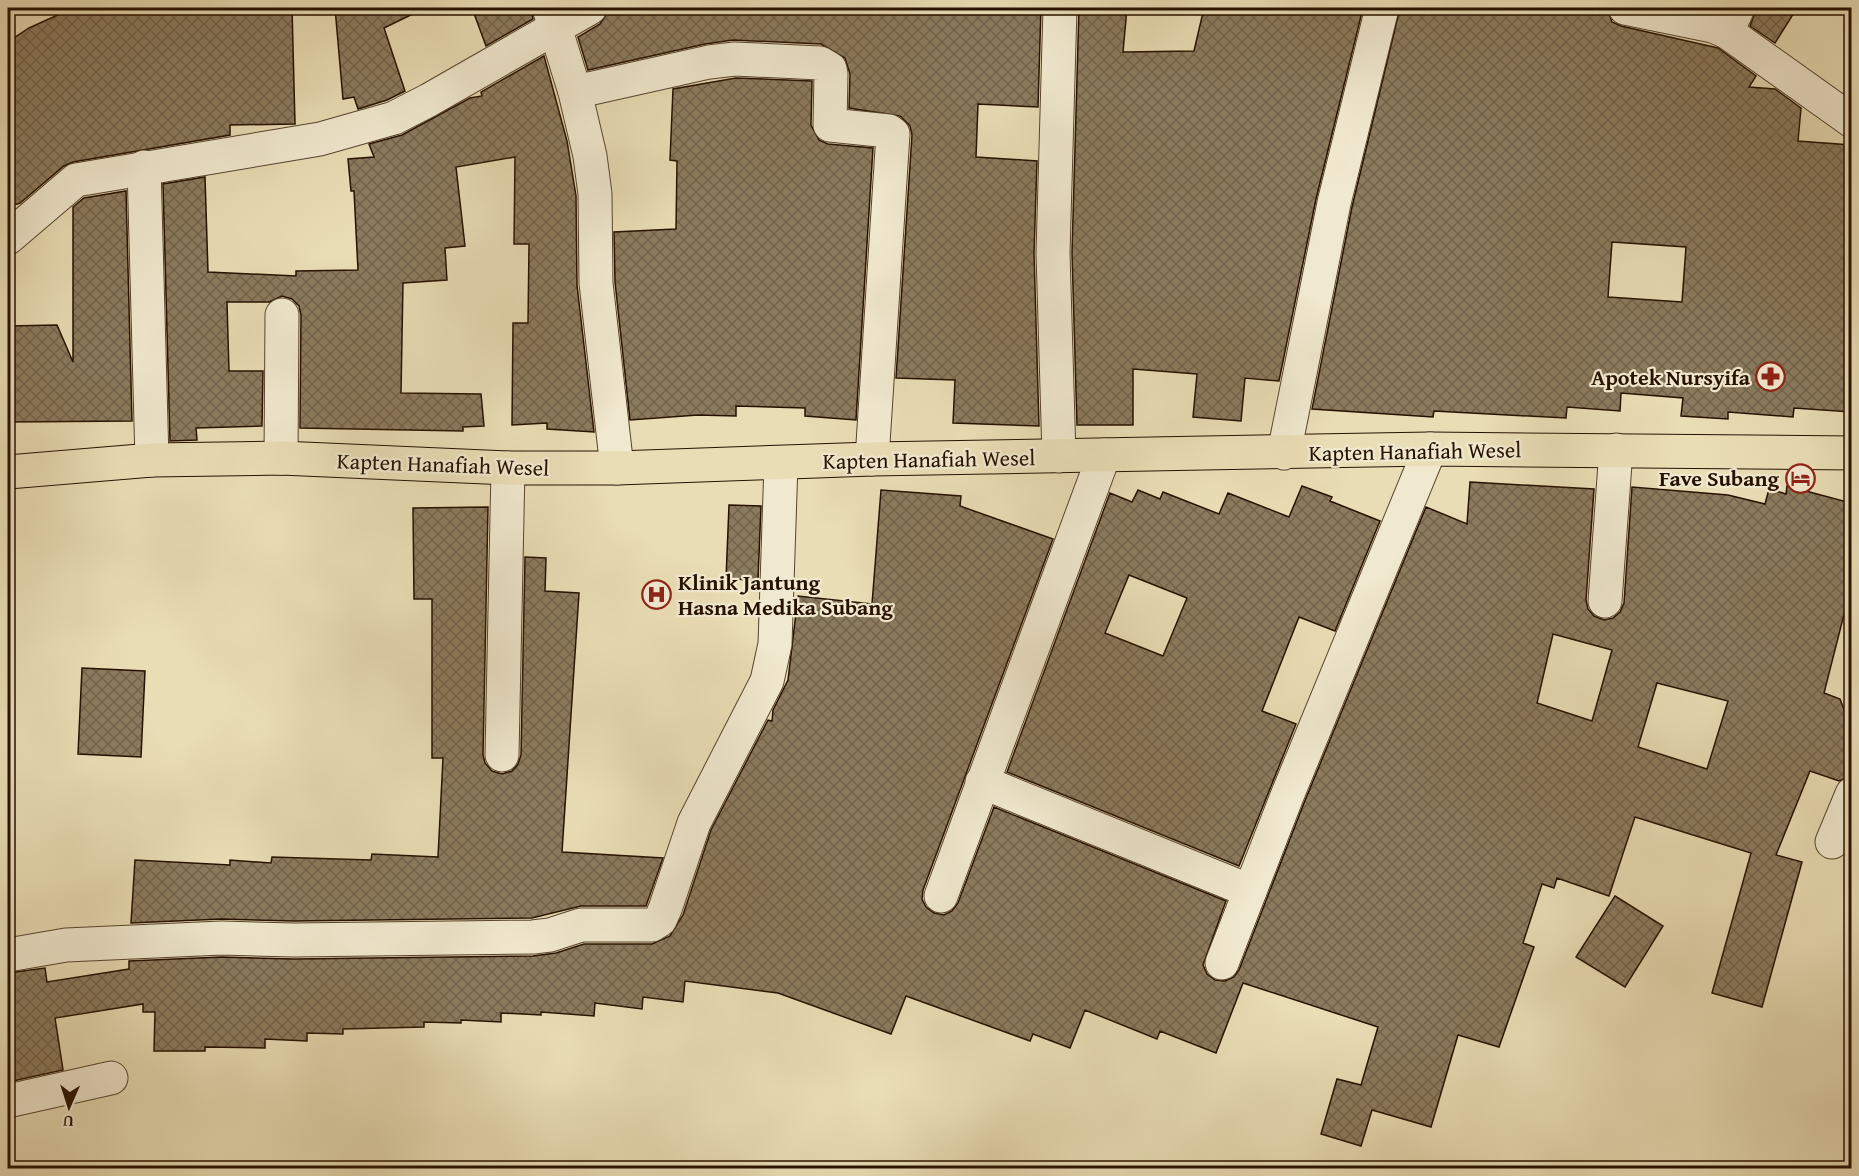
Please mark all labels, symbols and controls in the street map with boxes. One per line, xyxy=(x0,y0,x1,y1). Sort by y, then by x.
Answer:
place label: Apotek Nursyifa xyxy=(1591,361,1751,393)
pharmacy icon: Apotek Nursyifa xyxy=(1755,361,1787,393)
street label: Kapten Hanafiah Wesel xyxy=(1308,433,1522,469)
street label: Kapten Hanafiah Wesel xyxy=(822,441,1036,477)
street label: Kapten Hanafiah Wesel xyxy=(336,444,550,484)
place label: Fave Subang xyxy=(1659,462,1779,494)
hotel icon: Fave Subang xyxy=(1784,462,1816,494)
place label: Klinik Jantung Hasna Medika Subang xyxy=(678,566,893,623)
hospital icon: Klinik Jantung Hasna Medika Subang xyxy=(641,579,673,611)
north arrow xyxy=(39,1077,99,1137)
text: U xyxy=(62,1110,74,1134)

